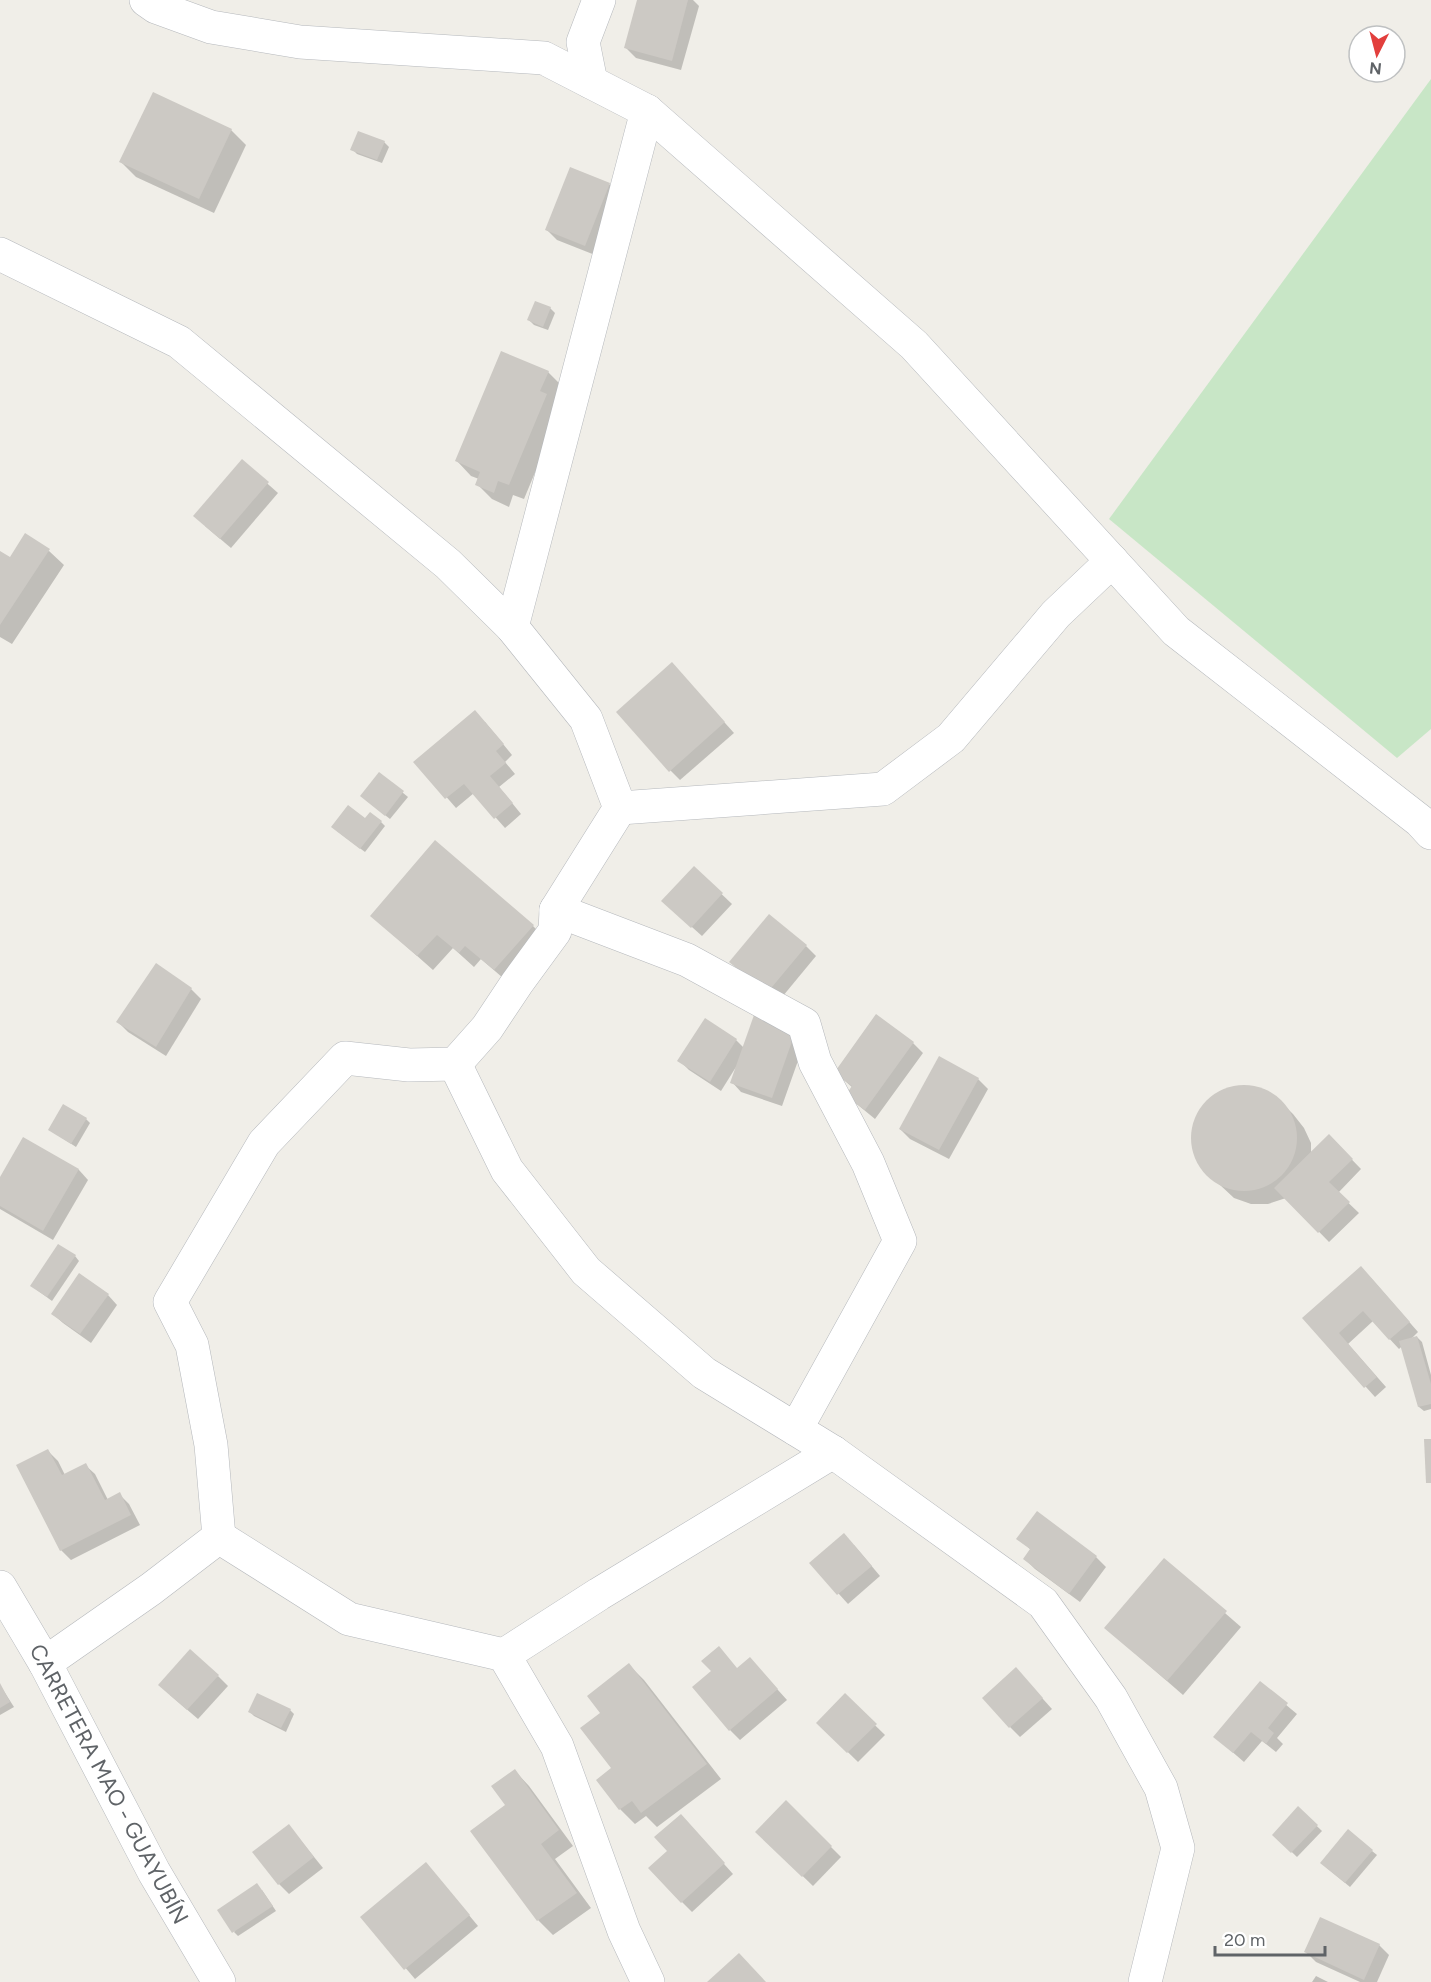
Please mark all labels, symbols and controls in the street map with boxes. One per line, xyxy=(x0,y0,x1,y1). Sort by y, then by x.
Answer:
north arrow xyxy=(1347,24,1407,84)
text: N xyxy=(1368,58,1383,79)
street label: CARRETERA MAO - GUAYUBÍN xyxy=(24,1639,194,1929)
scale bar xyxy=(1215,1919,1324,1957)
text: 20 m xyxy=(1224,1929,1265,1951)

